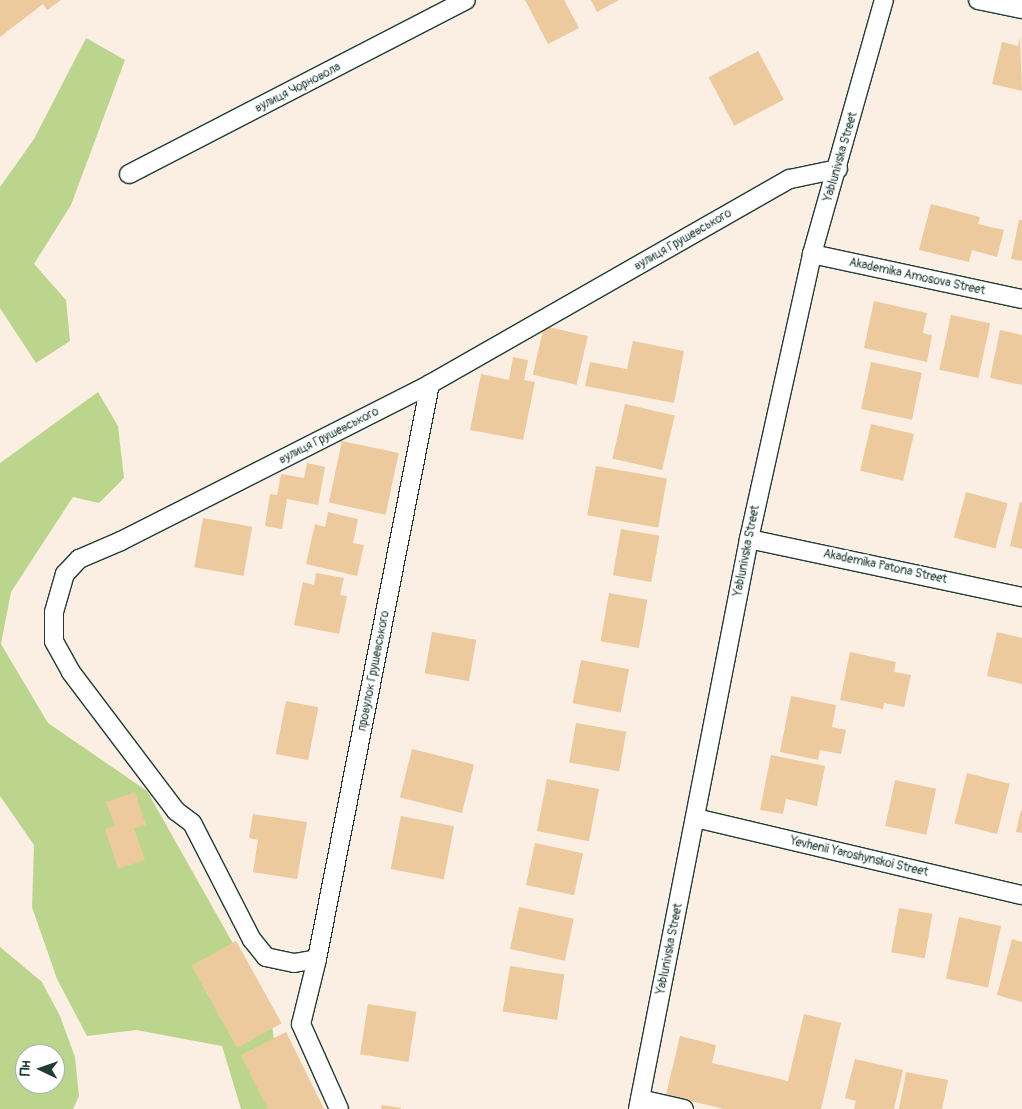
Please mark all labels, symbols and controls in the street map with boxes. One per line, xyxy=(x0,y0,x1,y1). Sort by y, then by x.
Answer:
street label: вулиця Чорновола xyxy=(253,60,343,116)
street label: Yablunivska Street xyxy=(821,110,861,204)
street label: вулиця Грушевського xyxy=(632,206,734,274)
street label: Akademika Amosova Street xyxy=(848,256,986,298)
street label: вулиця Грушевського xyxy=(277,405,381,467)
street label: Yablunivska Street xyxy=(731,504,763,598)
street label: Akademika Patona Street xyxy=(822,547,948,587)
street label: провулок Грушевського xyxy=(355,610,393,732)
street label: Yevhenii Yaroshynskoi Street xyxy=(789,834,929,880)
street label: Yablunivska Street xyxy=(654,902,686,996)
north arrow xyxy=(15,1044,65,1094)
text: Пн xyxy=(17,1060,34,1076)

